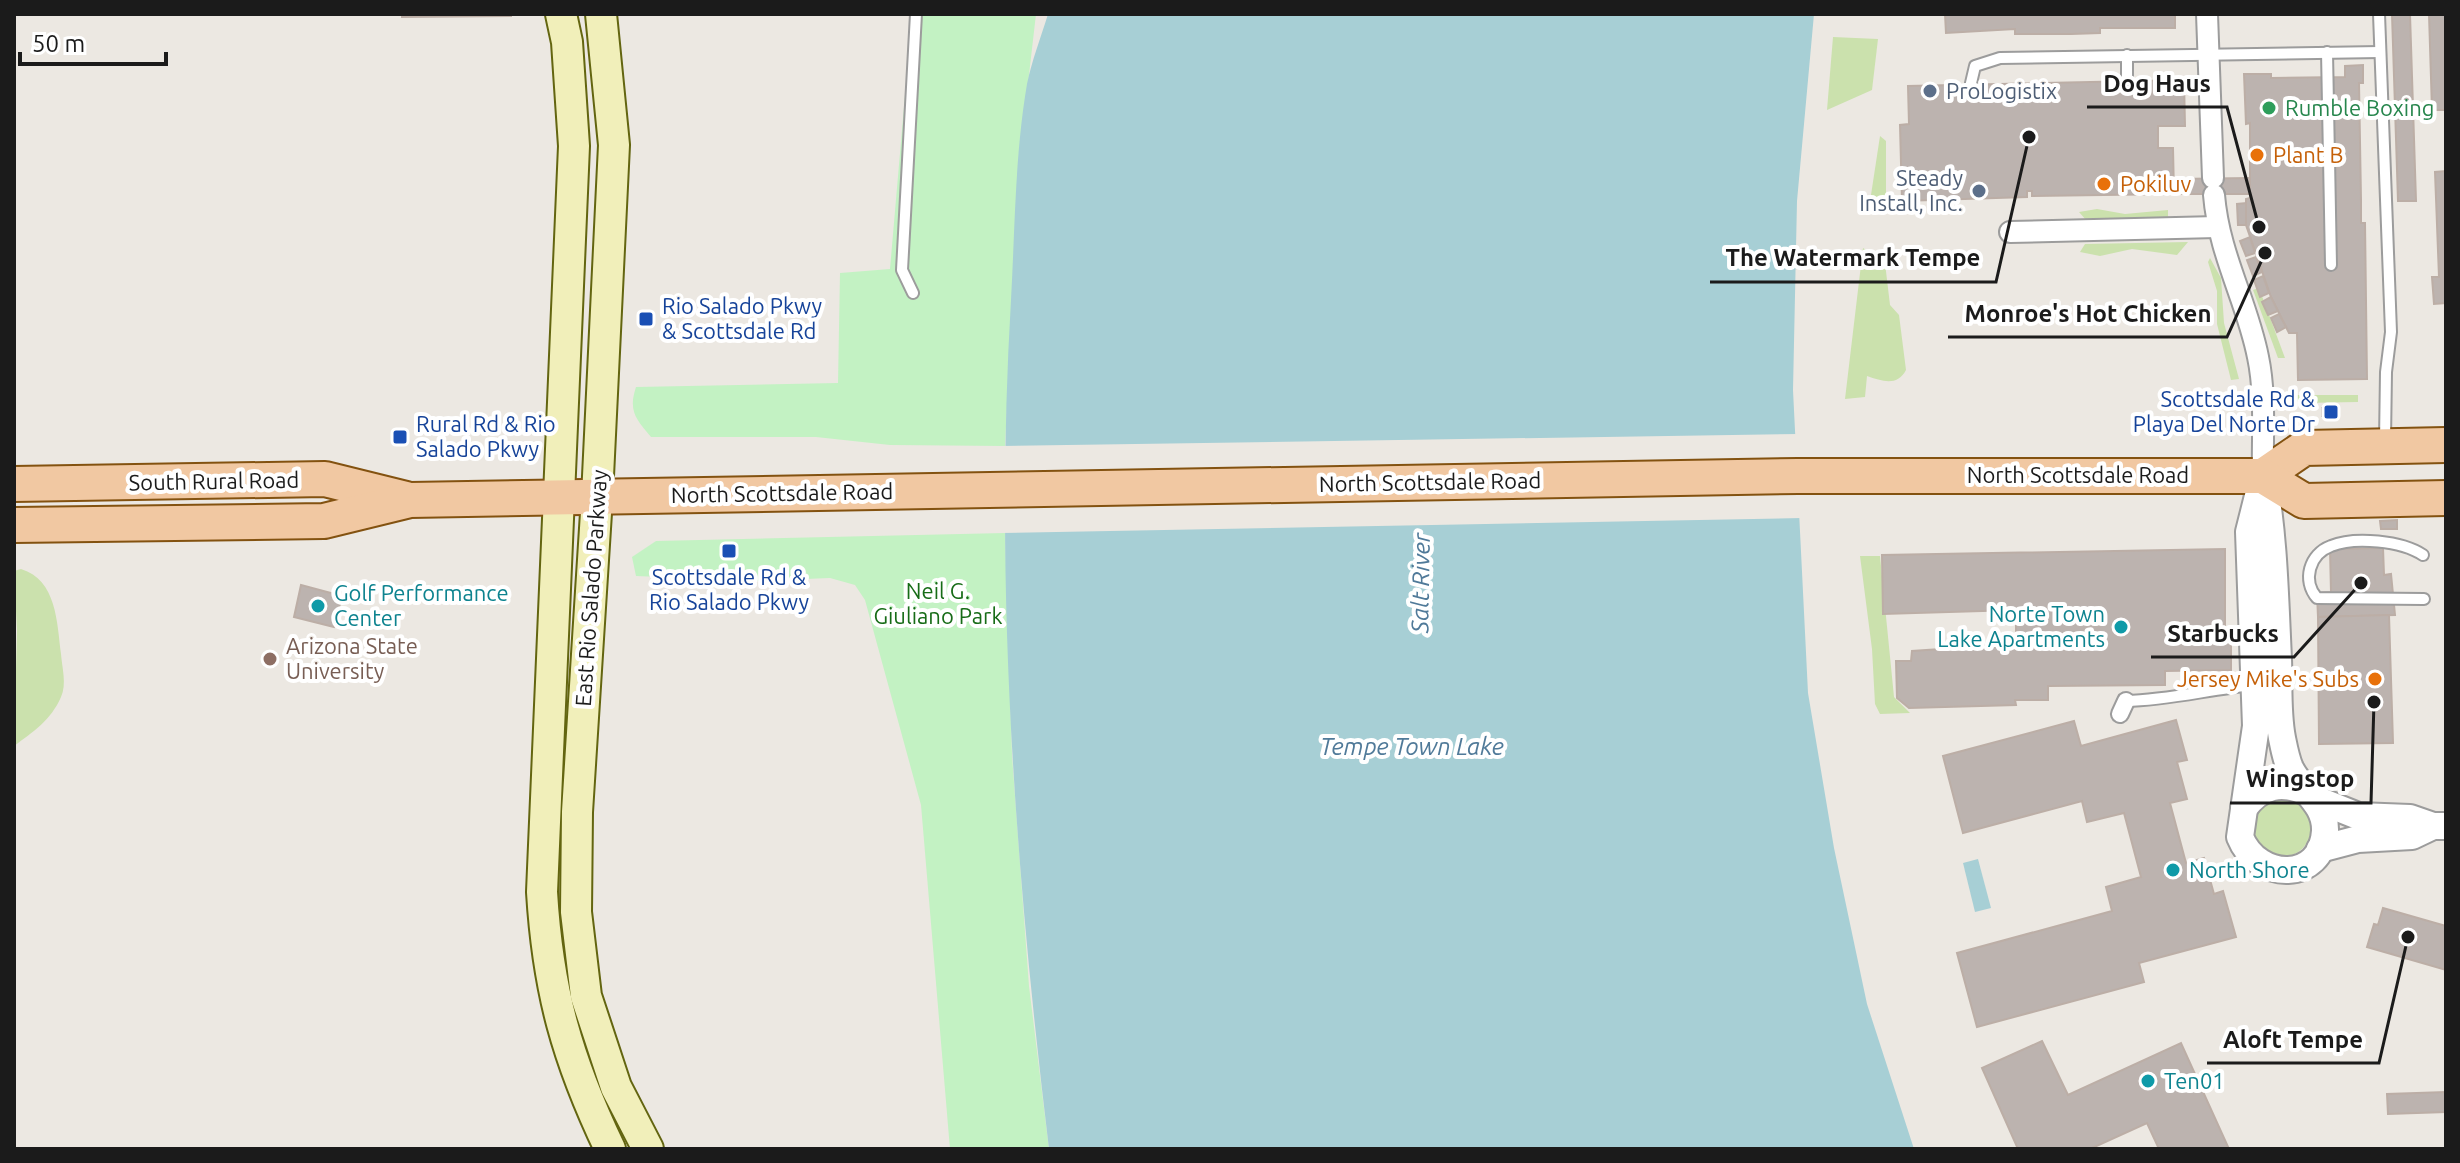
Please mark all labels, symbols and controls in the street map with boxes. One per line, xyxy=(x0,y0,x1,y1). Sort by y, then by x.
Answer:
scale bar xyxy=(20,16,166,66)
text: 50 m xyxy=(32,30,85,57)
callout: Dog Haus xyxy=(2087,59,2227,107)
text: Dog Haus xyxy=(2103,70,2211,97)
place label: ProLogistix xyxy=(1946,78,2057,103)
marker: ProLogistix xyxy=(1921,82,1939,100)
place label: Rumble Boxing xyxy=(2285,95,2434,120)
marker: Rumble Boxing xyxy=(2260,99,2278,117)
place label: Plant B xyxy=(2273,142,2344,167)
marker: Plant B xyxy=(2248,146,2266,164)
place label: Steady Install, Inc. xyxy=(1859,165,1963,215)
place label: Pokiluv xyxy=(2120,171,2192,196)
marker: Pokiluv xyxy=(2095,175,2113,193)
marker: Steady Install, Inc. xyxy=(1970,182,1988,200)
callout: The Watermark Tempe xyxy=(1710,234,1996,282)
text: The Watermark Tempe xyxy=(1726,244,1980,271)
callout: Monroe's Hot Chicken xyxy=(1948,289,2227,337)
place label: Rio Salado Pkwy & Scottsdale Rd xyxy=(662,293,823,343)
text: Monroe's Hot Chicken xyxy=(1965,300,2211,327)
marker: Rio Salado Pkwy & Scottsdale Rd xyxy=(637,310,655,328)
place label: Scottsdale Rd & Playa Del Norte Dr xyxy=(2133,386,2316,436)
marker: Scottsdale Rd & Playa Del Norte Dr xyxy=(2322,403,2340,421)
place label: Rural Rd & Rio Salado Pkwy xyxy=(416,411,556,461)
marker: Rural Rd & Rio Salado Pkwy xyxy=(391,428,409,446)
street label: North Scottsdale Road xyxy=(1967,462,2189,487)
street label: South Rural Road xyxy=(128,467,300,494)
street label: North Scottsdale Road xyxy=(1319,467,1541,496)
street label: East Rio Salado Parkway xyxy=(570,468,611,707)
street label: North Scottsdale Road xyxy=(671,478,893,507)
water label: Salt River xyxy=(1406,532,1435,634)
marker: Scottsdale Rd & Rio Salado Pkwy xyxy=(720,542,738,560)
place label: Scottsdale Rd & Rio Salado Pkwy xyxy=(649,564,809,614)
park label: Neil G. Giuliano Park xyxy=(873,578,1003,628)
place label: Golf Performance Center xyxy=(334,580,509,630)
marker: Golf Performance Center xyxy=(309,597,327,615)
place label: Norte Town Lake Apartments xyxy=(1937,601,2105,651)
callout: Starbucks xyxy=(2151,609,2294,657)
marker: Norte Town Lake Apartments xyxy=(2112,618,2130,636)
text: Starbucks xyxy=(2167,620,2279,647)
place label: Arizona State University xyxy=(286,633,418,683)
marker: Arizona State University xyxy=(261,650,279,668)
place label: Jersey Mike's Subs xyxy=(2177,666,2359,691)
marker: Jersey Mike's Subs xyxy=(2366,670,2384,688)
water label: Tempe Town Lake xyxy=(1320,733,1504,760)
callout: Wingstop xyxy=(2230,755,2371,803)
text: Wingstop xyxy=(2246,765,2354,792)
place label: North Shore xyxy=(2189,857,2310,882)
marker: North Shore xyxy=(2164,861,2182,879)
callout: Aloft Tempe xyxy=(2207,1015,2379,1063)
text: Aloft Tempe xyxy=(2223,1026,2363,1053)
place label: Ten01 xyxy=(2164,1068,2225,1093)
marker: Ten01 xyxy=(2139,1072,2157,1090)

